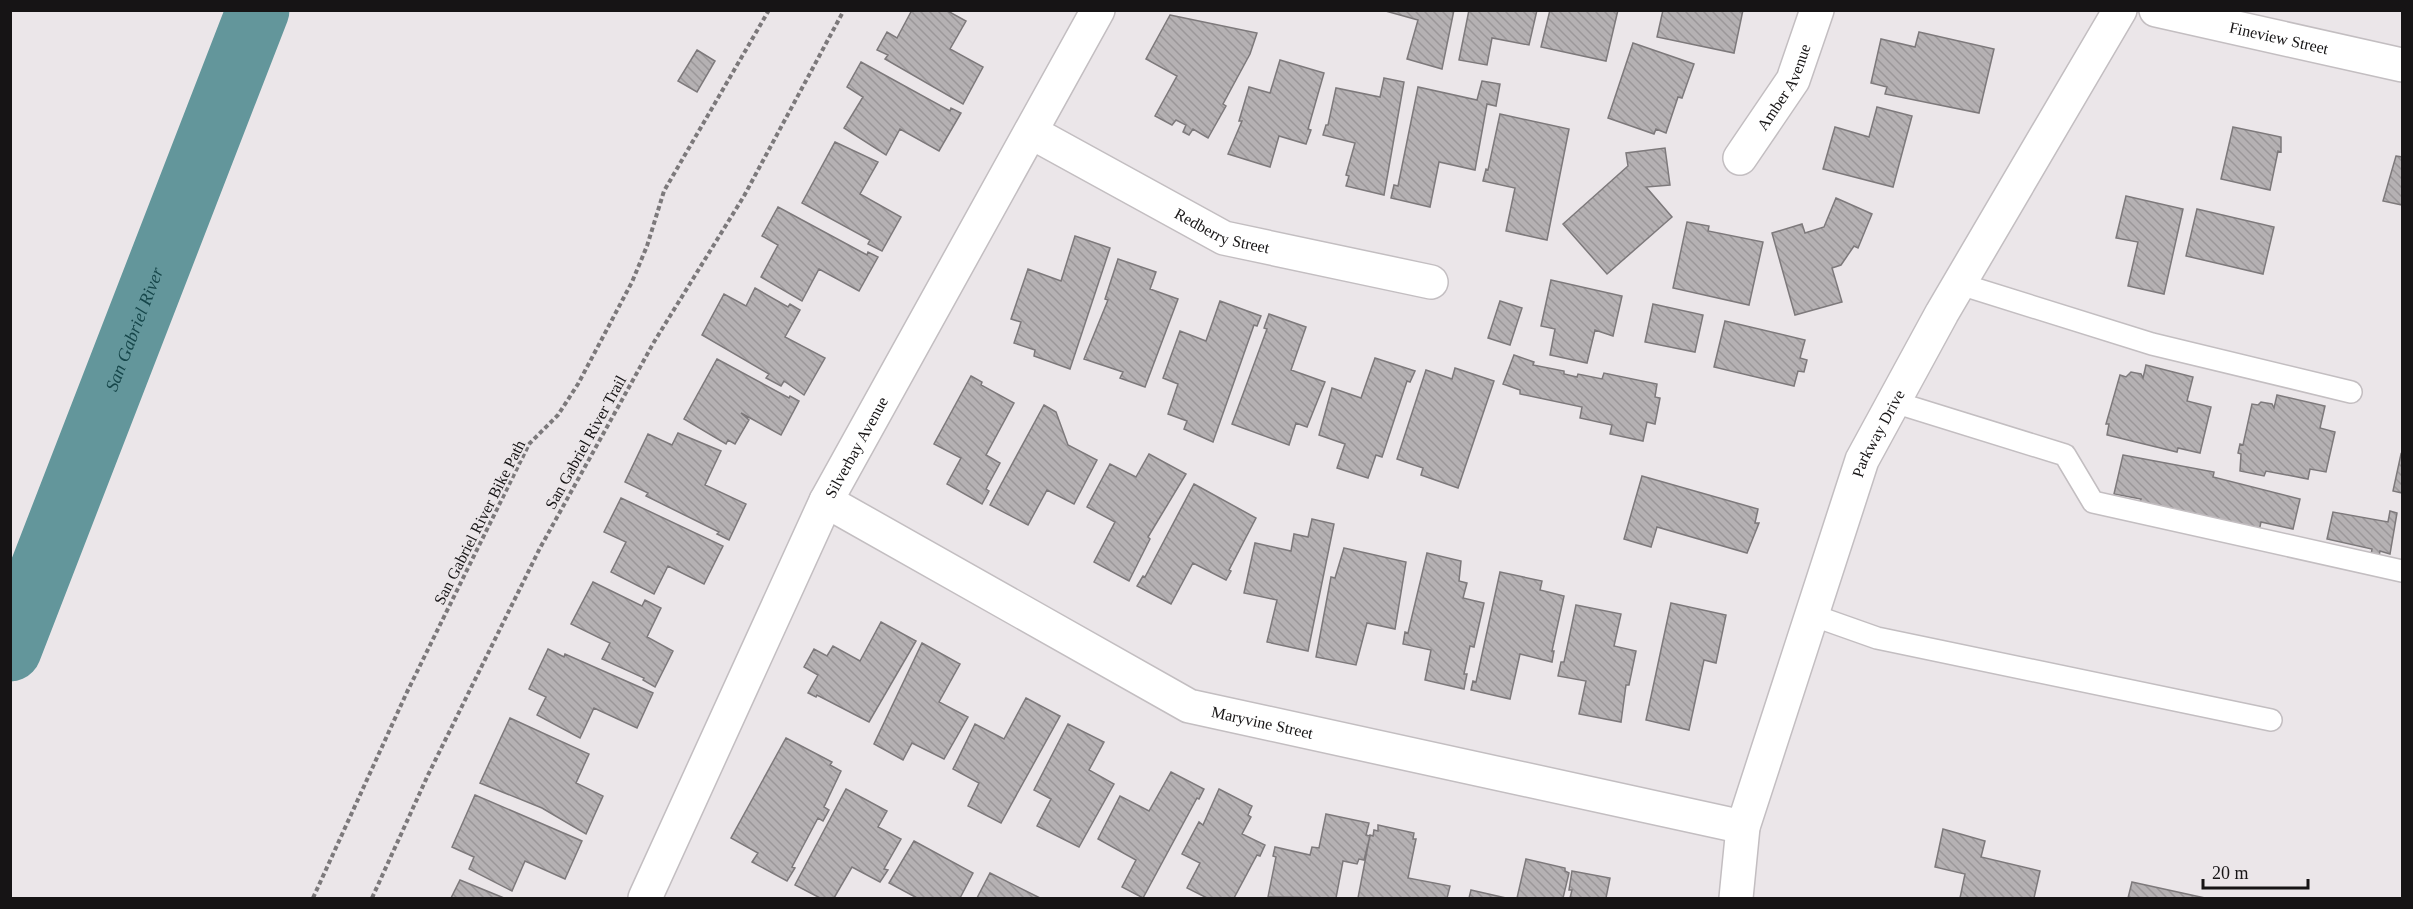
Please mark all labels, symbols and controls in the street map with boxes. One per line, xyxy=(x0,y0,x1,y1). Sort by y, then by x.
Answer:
street label: Fineview Street xyxy=(2228,19,2331,57)
street label: Amber Avenue xyxy=(1754,42,1814,133)
street label: Redberry Street xyxy=(1172,205,1271,257)
water label: San Gabriel River xyxy=(101,264,168,394)
street label: San Gabriel River Trail xyxy=(542,372,629,512)
street label: Parkway Drive xyxy=(1849,387,1908,479)
street label: Silverbay Avenue xyxy=(821,394,891,501)
street label: San Gabriel River Bike Path xyxy=(431,437,528,607)
street label: Maryvine Street xyxy=(1210,703,1315,742)
scale bar xyxy=(2203,852,2308,890)
text: 20 m xyxy=(2212,863,2249,883)

